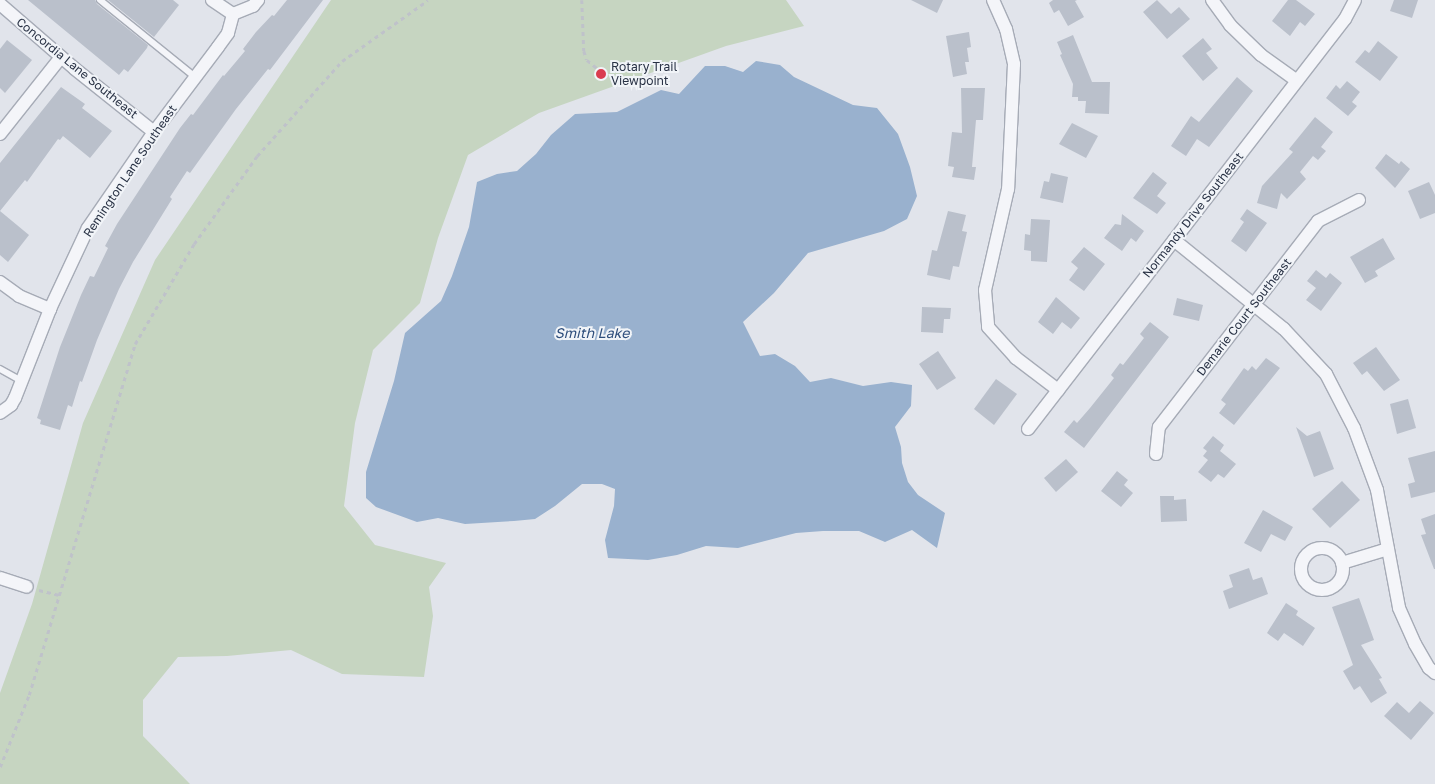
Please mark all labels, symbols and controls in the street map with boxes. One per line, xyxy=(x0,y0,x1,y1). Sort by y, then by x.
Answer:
street label: Concordia Lane Southeast xyxy=(14,15,140,121)
place label: Rotary Trail Viewpoint xyxy=(611,60,677,88)
marker: Rotary Trail Viewpoint xyxy=(595,68,607,80)
street label: Remington Lane Southeast xyxy=(80,102,180,240)
street label: Normandy Drive Southeast xyxy=(1140,150,1246,280)
street label: Demarie Court Southeast xyxy=(1194,255,1294,379)
water label: Smith Lake xyxy=(555,325,629,341)

